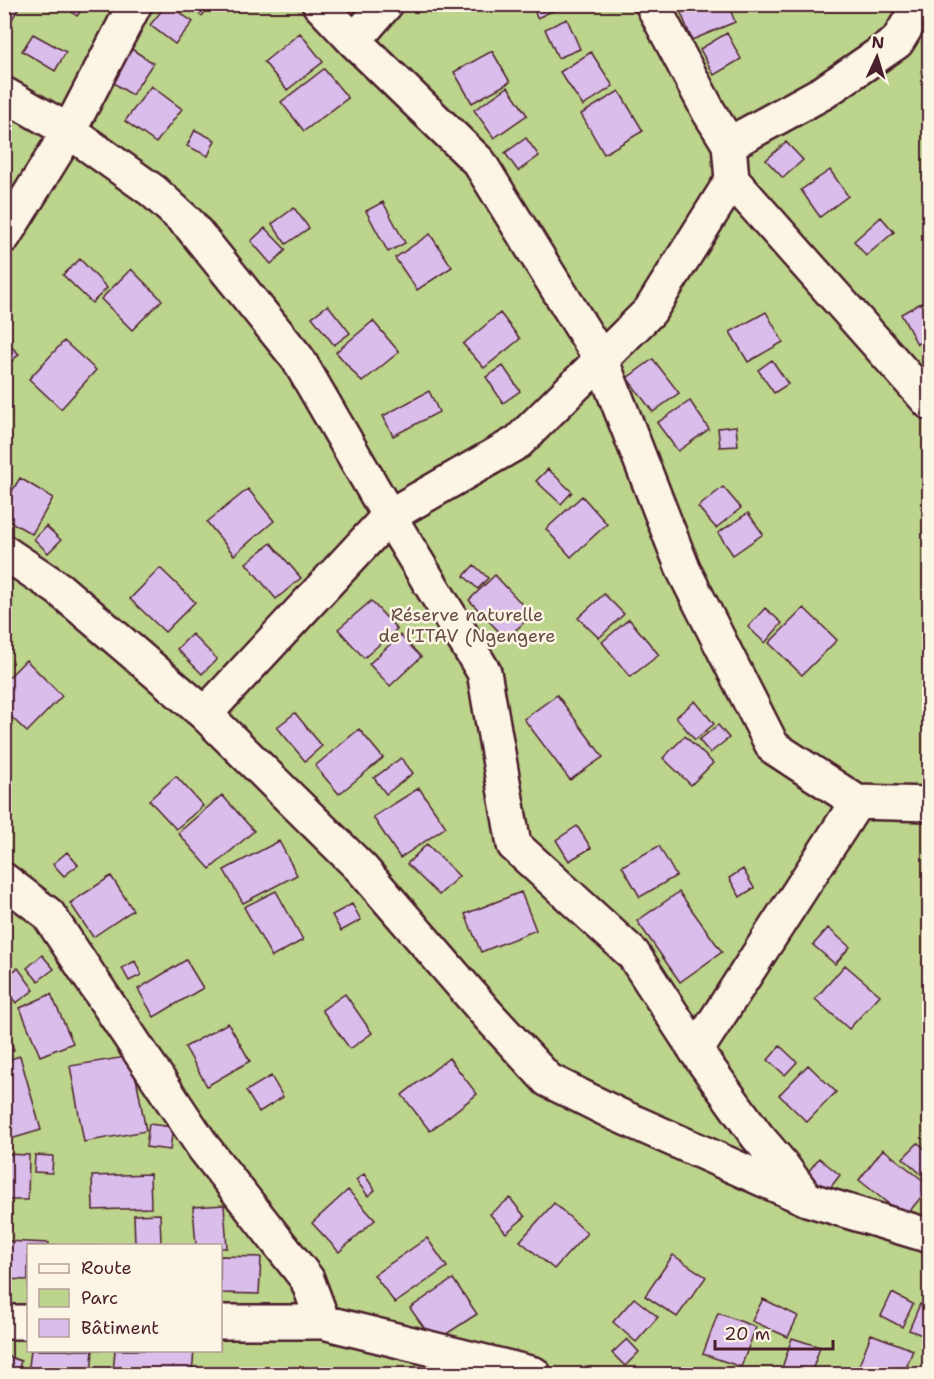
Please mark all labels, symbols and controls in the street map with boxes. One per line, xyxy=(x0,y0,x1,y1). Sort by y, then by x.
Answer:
north arrow xyxy=(847,27,907,87)
text: N xyxy=(871,32,885,53)
park label: Réserve naturelle de l'ITAV (Ngengere xyxy=(378,603,556,648)
legend xyxy=(27,1244,222,1352)
text: Route xyxy=(81,1256,132,1280)
text: Parc xyxy=(81,1286,118,1310)
scale bar xyxy=(715,1313,834,1351)
text: Bâtiment xyxy=(81,1316,159,1340)
text: 20 m xyxy=(724,1322,770,1346)

